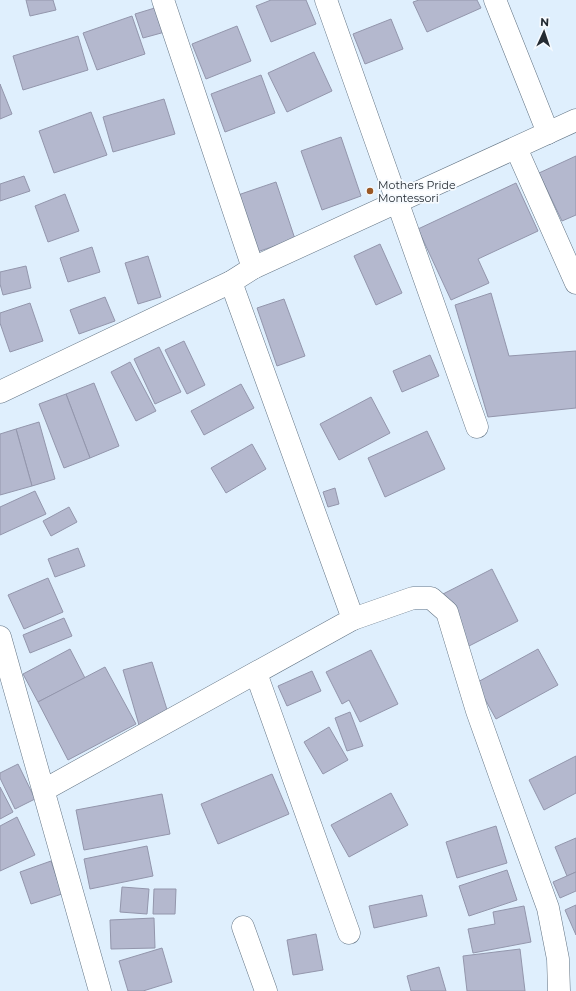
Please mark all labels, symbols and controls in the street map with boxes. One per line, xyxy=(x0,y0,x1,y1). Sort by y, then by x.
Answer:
north arrow xyxy=(524,12,564,52)
text: N xyxy=(540,15,549,29)
place label: Mothers Pride Montessori xyxy=(378,178,456,205)
marker: Mothers Pride Montessori xyxy=(365,186,375,196)

